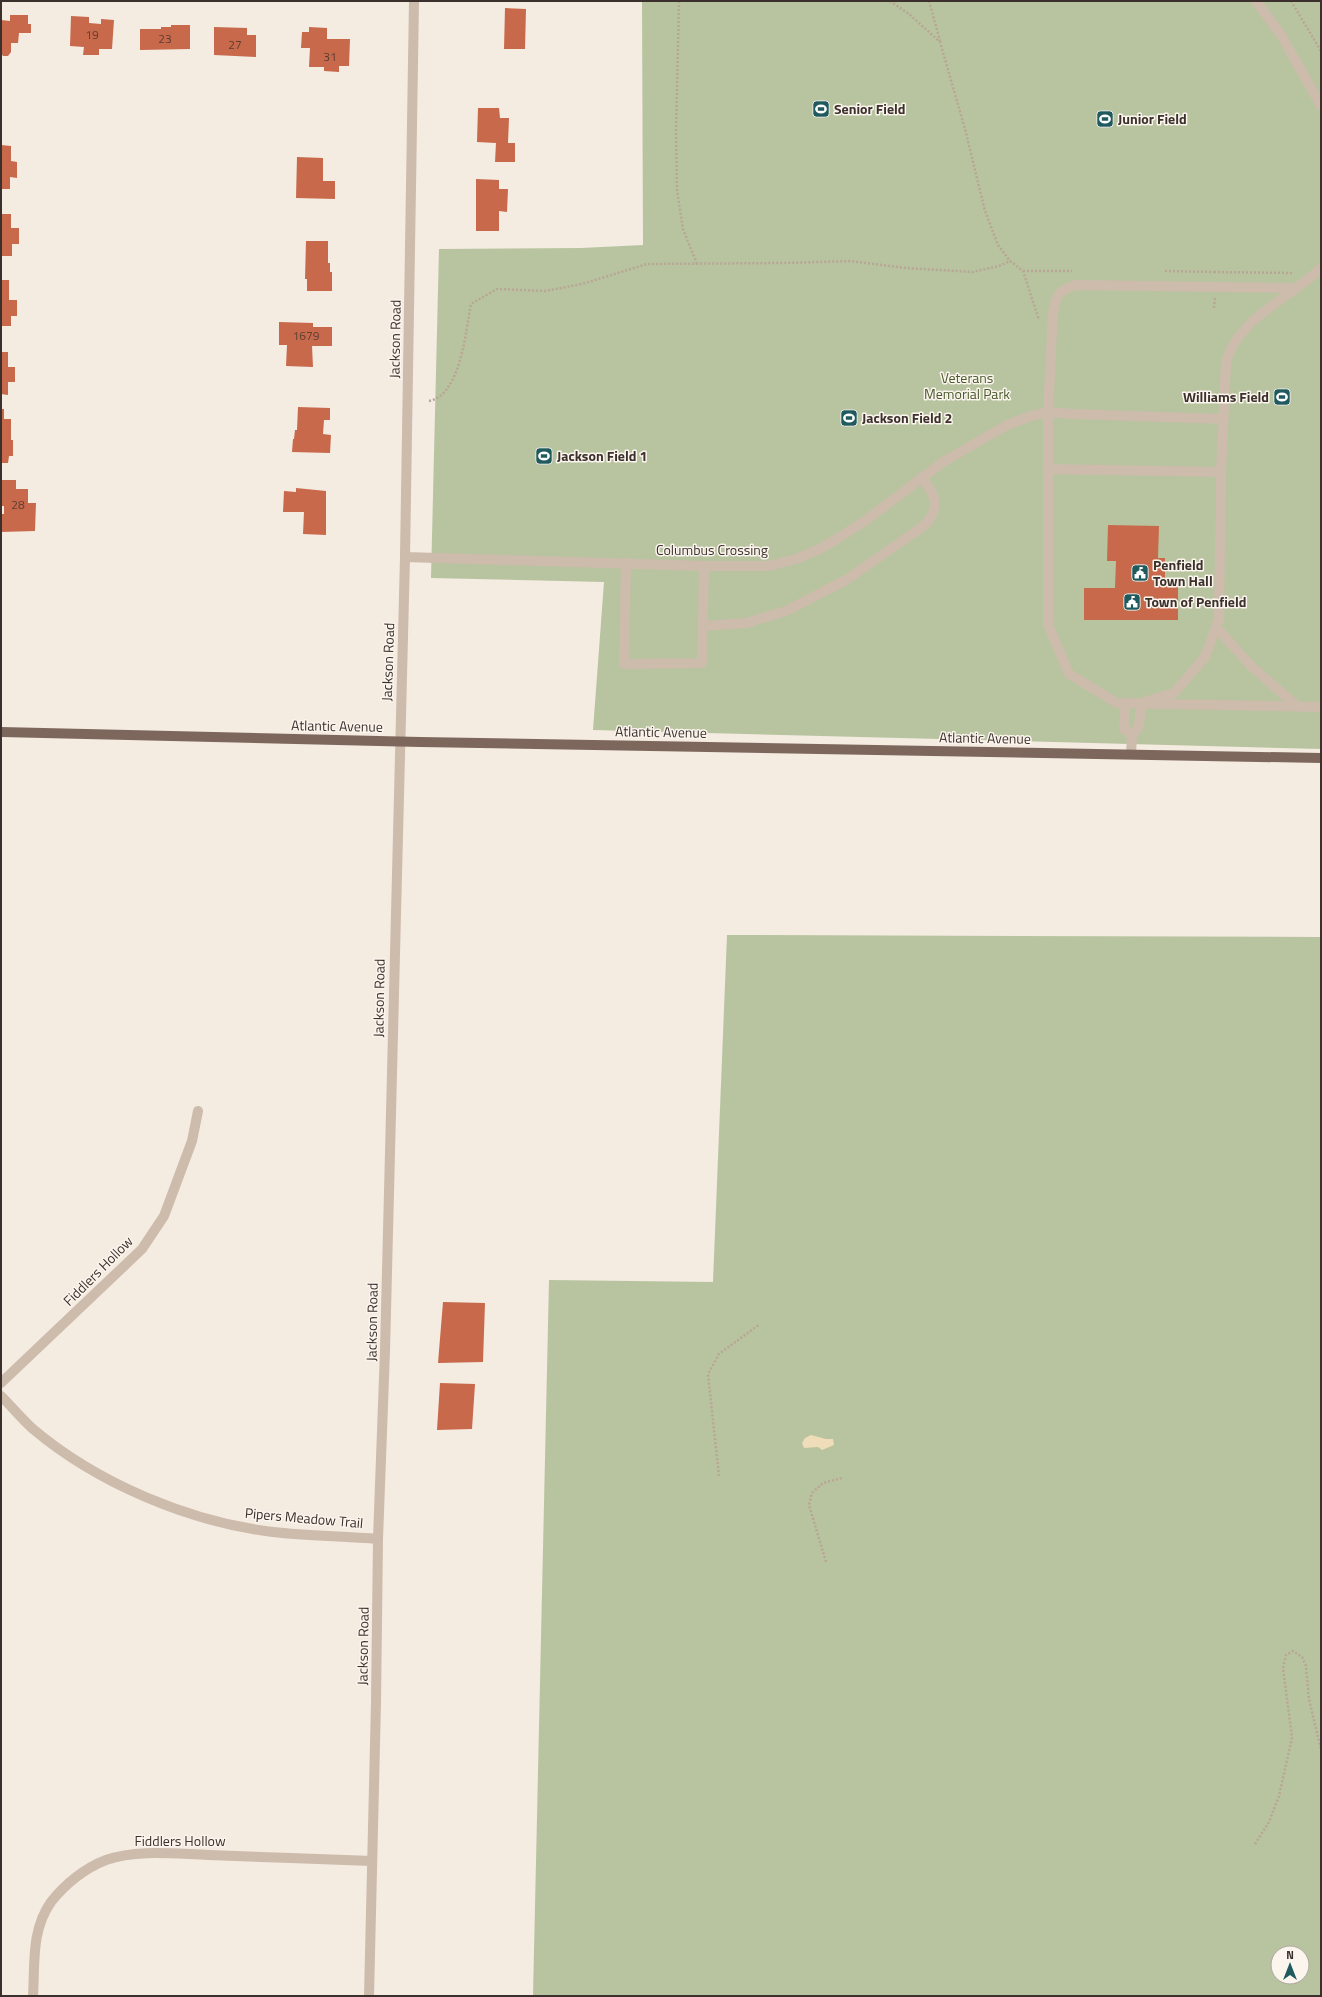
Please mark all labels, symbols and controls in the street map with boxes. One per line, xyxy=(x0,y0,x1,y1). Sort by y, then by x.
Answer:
house number: 19 xyxy=(85,25,99,44)
house number: 23 xyxy=(158,29,172,48)
house number: 27 xyxy=(228,35,242,54)
house number: 31 xyxy=(323,47,337,66)
place label: Senior Field xyxy=(834,98,906,119)
sports icon: Senior Field xyxy=(811,99,831,119)
place label: Junior Field xyxy=(1118,108,1187,129)
sports icon: Junior Field xyxy=(1095,109,1115,129)
street label: Jackson Road xyxy=(383,299,406,379)
house number: 1679 xyxy=(293,326,320,345)
park label: Veterans Memorial Park xyxy=(924,367,1010,404)
place label: Williams Field xyxy=(1183,386,1269,407)
sports icon: Williams Field xyxy=(1272,387,1292,407)
place label: Jackson Field 2 xyxy=(862,407,952,428)
sports icon: Jackson Field 2 xyxy=(839,408,859,428)
place label: Jackson Field 1 xyxy=(557,445,647,466)
sports icon: Jackson Field 1 xyxy=(534,446,554,466)
house number: 28 xyxy=(11,495,25,514)
street label: Columbus Crossing xyxy=(656,539,768,560)
place label: Penfield Town Hall xyxy=(1153,554,1213,591)
public building icon: Penfield Town Hall xyxy=(1130,563,1150,583)
place label: Town of Penfield xyxy=(1145,591,1246,612)
public building icon: Town of Penfield xyxy=(1122,592,1142,612)
street label: Jackson Road xyxy=(376,622,399,702)
street label: Atlantic Avenue xyxy=(291,714,383,737)
street label: Atlantic Avenue xyxy=(615,720,707,743)
street label: Atlantic Avenue xyxy=(939,726,1031,749)
street label: Jackson Road xyxy=(367,958,390,1038)
street label: Fiddlers Hollow xyxy=(58,1231,138,1310)
street label: Jackson Road xyxy=(360,1282,383,1362)
street label: Pipers Meadow Trail xyxy=(244,1502,364,1533)
street label: Jackson Road xyxy=(351,1606,374,1686)
street label: Fiddlers Hollow xyxy=(134,1830,226,1851)
north arrow xyxy=(1270,1945,1310,1985)
text: N xyxy=(1286,1947,1294,1963)

